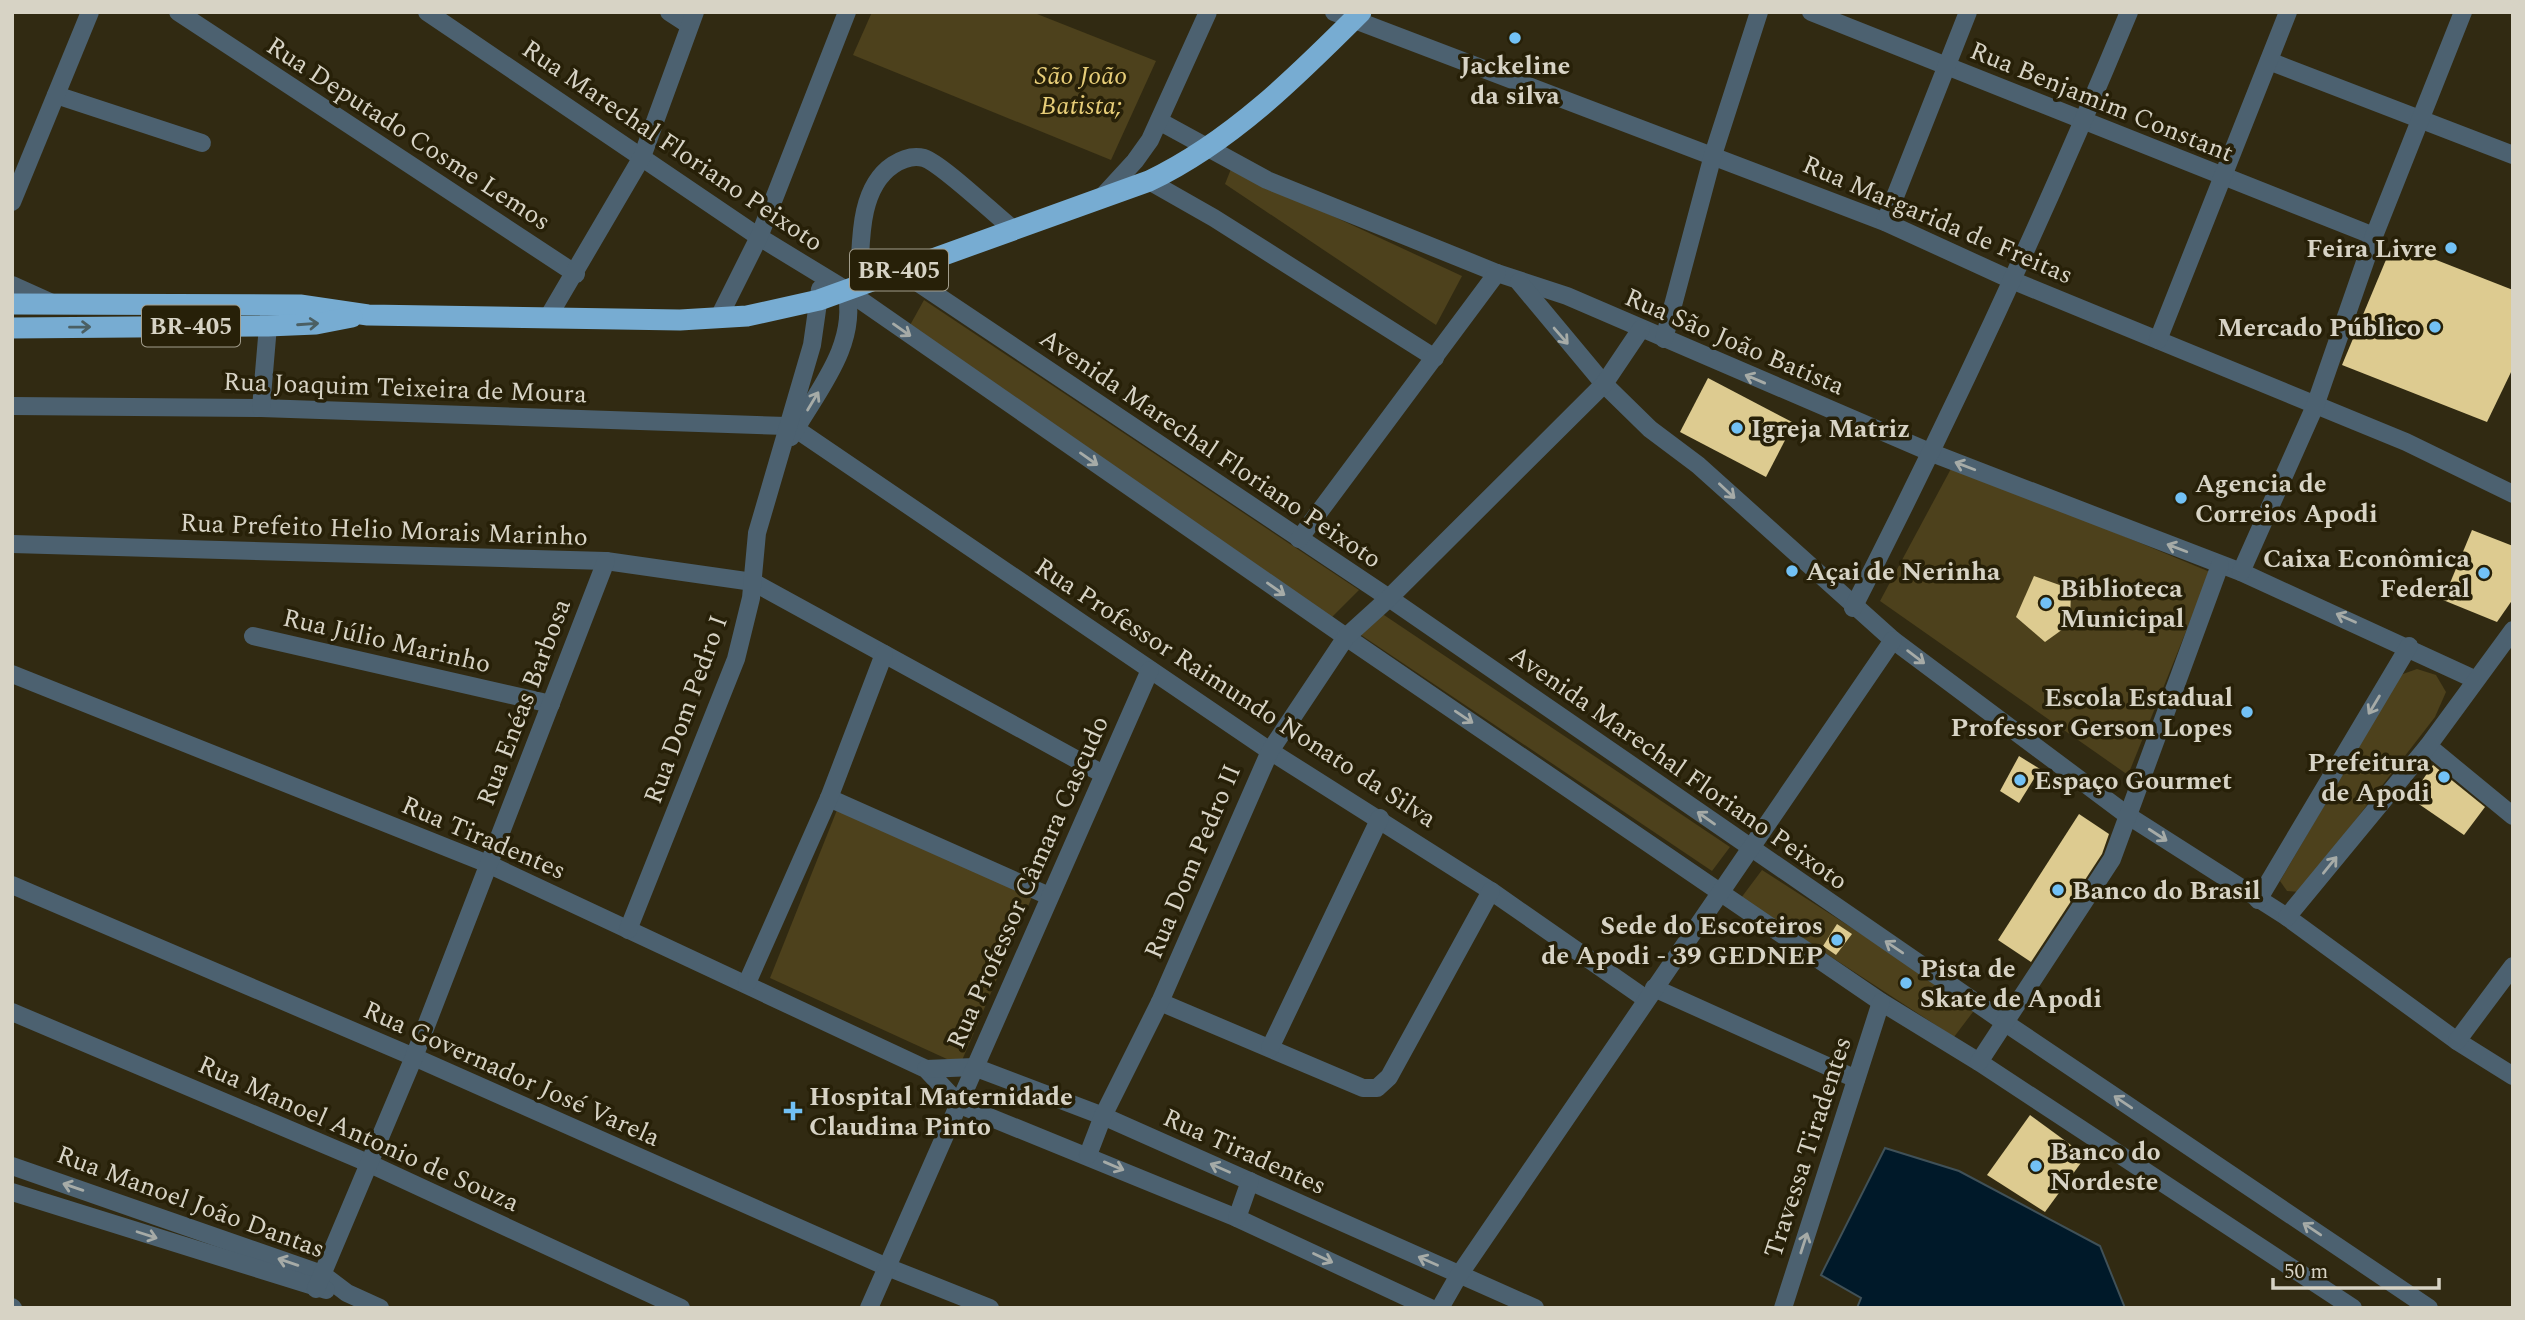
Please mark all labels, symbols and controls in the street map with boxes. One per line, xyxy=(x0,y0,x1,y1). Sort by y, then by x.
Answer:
street label: Rua Deputado Cosme Lemos xyxy=(258,27,559,241)
street label: Rua Marechal Floriano Peixoto xyxy=(514,30,831,262)
marker: Jackeline da silva xyxy=(1507,30,1523,46)
street label: Rua Benjamim Constant xyxy=(1964,31,2240,173)
place label: Jackeline da silva xyxy=(1460,46,1570,116)
park label: São João Batista; xyxy=(1035,56,1127,126)
street label: Rua Margarida de Freitas xyxy=(1796,145,2079,295)
place label: Feira Livre xyxy=(2306,229,2437,269)
marker: Feira Livre xyxy=(2443,240,2459,256)
road number: BR-405 xyxy=(850,249,948,290)
street label: Rua São João Batista xyxy=(1618,277,1851,406)
road number: BR-405 xyxy=(142,306,240,346)
place label: Mercado Público xyxy=(2217,308,2421,348)
one-way arrow xyxy=(296,317,319,330)
street label: Avenida Marechal Floriano Peixoto xyxy=(1031,319,1390,579)
marker: Mercado Público xyxy=(2427,319,2443,335)
one-way arrow xyxy=(69,320,92,334)
one-way arrow xyxy=(892,323,911,337)
one-way arrow xyxy=(1553,327,1569,345)
street label: Rua Joaquim Teixeira de Moura xyxy=(222,362,588,414)
one-way arrow xyxy=(1745,372,1766,385)
one-way arrow xyxy=(806,391,820,411)
place label: Igreja Matriz xyxy=(1751,409,1910,449)
marker: Igreja Matriz xyxy=(1729,420,1745,436)
one-way arrow xyxy=(1078,452,1098,466)
one-way arrow xyxy=(1955,459,1977,472)
place label: Agencia de Correios Apodi xyxy=(2195,464,2378,534)
one-way arrow xyxy=(1718,483,1736,499)
marker: Agencia de Correios Apodi xyxy=(2173,490,2189,506)
street label: Rua Prefeito Helio Morais Marinho xyxy=(179,503,589,557)
place label: Caixa Econômica Federal xyxy=(2263,539,2471,609)
one-way arrow xyxy=(2167,541,2189,554)
street label: Rua Professor Raimundo Nonato da Silva xyxy=(1026,547,1445,838)
place label: Açai de Nerinha xyxy=(1806,552,2001,592)
marker: Açai de Nerinha xyxy=(1784,563,1800,579)
marker: Caixa Econômica Federal xyxy=(2476,565,2492,581)
place label: Biblioteca Municipal xyxy=(2060,569,2184,639)
one-way arrow xyxy=(1266,582,1285,596)
street label: Rua Enéas Barbosa xyxy=(466,593,582,812)
marker: Biblioteca Municipal xyxy=(2038,595,2054,611)
street label: Rua Júlio Marinho xyxy=(279,598,495,684)
street label: Rua Dom Pedro I xyxy=(633,609,739,809)
one-way arrow xyxy=(2336,611,2357,624)
street label: Avenida Marechal Floriano Peixoto xyxy=(1501,635,1856,901)
one-way arrow xyxy=(1906,650,1925,665)
place label: Escola Estadual Professor Gerson Lopes xyxy=(1950,678,2233,748)
one-way arrow xyxy=(2367,694,2380,715)
marker: Escola Estadual Professor Gerson Lopes xyxy=(2239,704,2255,720)
street label: Rua Professor Câmara Cascudo xyxy=(936,709,1120,1055)
one-way arrow xyxy=(1453,710,1473,724)
place label: Prefeitura de Apodi xyxy=(2307,743,2431,813)
street label: Rua Dom Pedro II xyxy=(1134,758,1252,965)
place label: Espaço Gourmet xyxy=(2034,761,2232,801)
marker: Prefeitura de Apodi xyxy=(2436,769,2452,785)
marker: Espaço Gourmet xyxy=(2012,772,2028,788)
street label: Rua Tiradentes xyxy=(395,785,572,891)
one-way arrow xyxy=(1697,811,1717,825)
one-way arrow xyxy=(2148,829,2168,843)
one-way arrow xyxy=(2323,856,2338,874)
place label: Banco do Brasil xyxy=(2072,871,2261,911)
marker: Banco do Brasil xyxy=(2050,882,2066,898)
place label: Sede do Escoteiros de Apodi - 39 GEDNEP xyxy=(1541,906,1823,976)
marker: Sede do Escoteiros de Apodi - 39 GEDNEP xyxy=(1829,932,1845,948)
one-way arrow xyxy=(1885,940,1904,954)
place label: Pista de Skate de Apodi xyxy=(1920,949,2102,1019)
marker: Pista de Skate de Apodi xyxy=(1898,975,1914,991)
street label: Rua Governador José Varela xyxy=(357,990,667,1158)
street label: Travessa Tiradentes xyxy=(1753,1031,1863,1263)
street label: Rua Manoel Antonio de Souza xyxy=(191,1045,526,1223)
place label: Hospital Maternidade Claudina Pinto xyxy=(809,1077,1073,1147)
one-way arrow xyxy=(2114,1095,2133,1109)
street label: Rua Tiradentes xyxy=(1156,1098,1333,1206)
marker: Hospital Maternidade Claudina Pinto xyxy=(783,1101,803,1121)
place label: Banco do Nordeste xyxy=(2050,1132,2161,1202)
street label: Rua Manoel João Dantas xyxy=(51,1135,330,1269)
marker: Banco do Nordeste xyxy=(2028,1158,2044,1174)
one-way arrow xyxy=(1103,1161,1125,1174)
one-way arrow xyxy=(1210,1161,1231,1174)
one-way arrow xyxy=(62,1180,84,1192)
one-way arrow xyxy=(2302,1222,2322,1236)
one-way arrow xyxy=(136,1230,158,1243)
one-way arrow xyxy=(1798,1232,1811,1254)
scale bar xyxy=(2273,1246,2439,1290)
one-way arrow xyxy=(1311,1252,1333,1265)
one-way arrow xyxy=(1418,1254,1439,1267)
one-way arrow xyxy=(277,1255,299,1267)
text: 50 m xyxy=(2284,1256,2328,1288)

